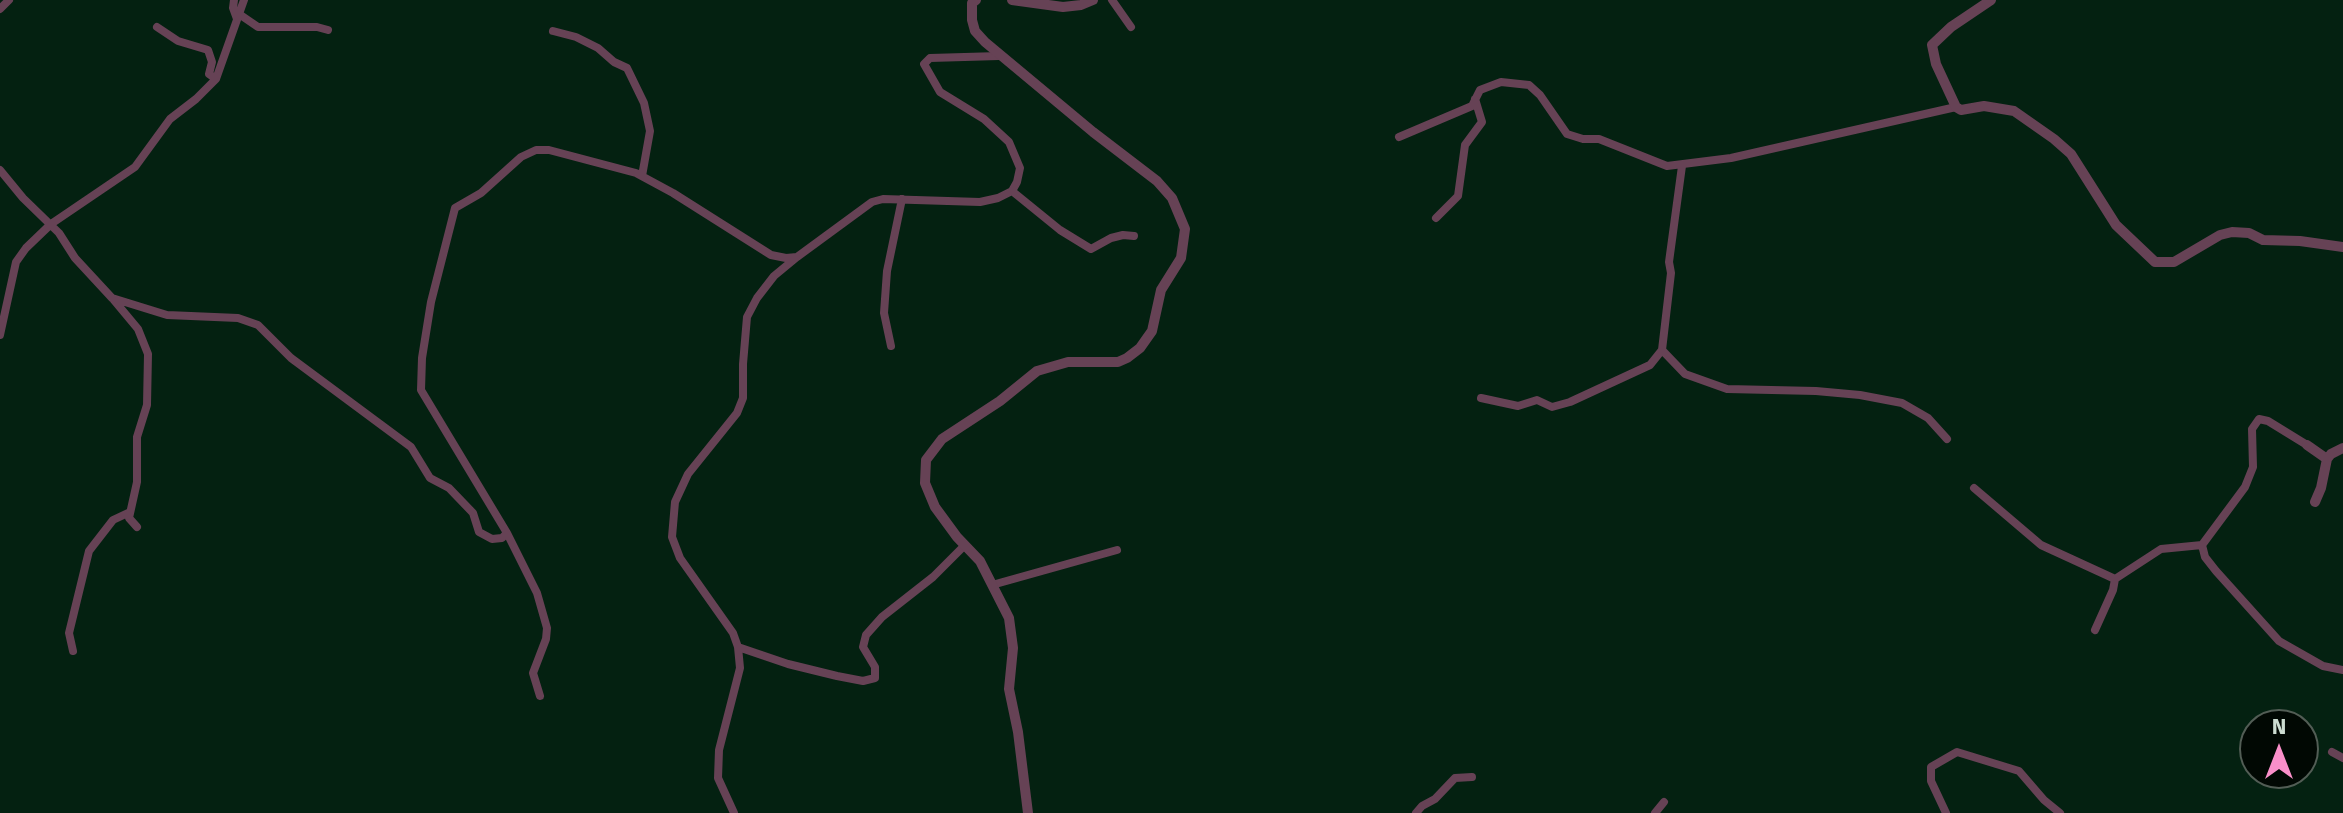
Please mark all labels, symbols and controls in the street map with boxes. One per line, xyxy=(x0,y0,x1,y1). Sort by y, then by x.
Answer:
north arrow xyxy=(2239,709,2319,789)
text: N xyxy=(2272,713,2286,740)

